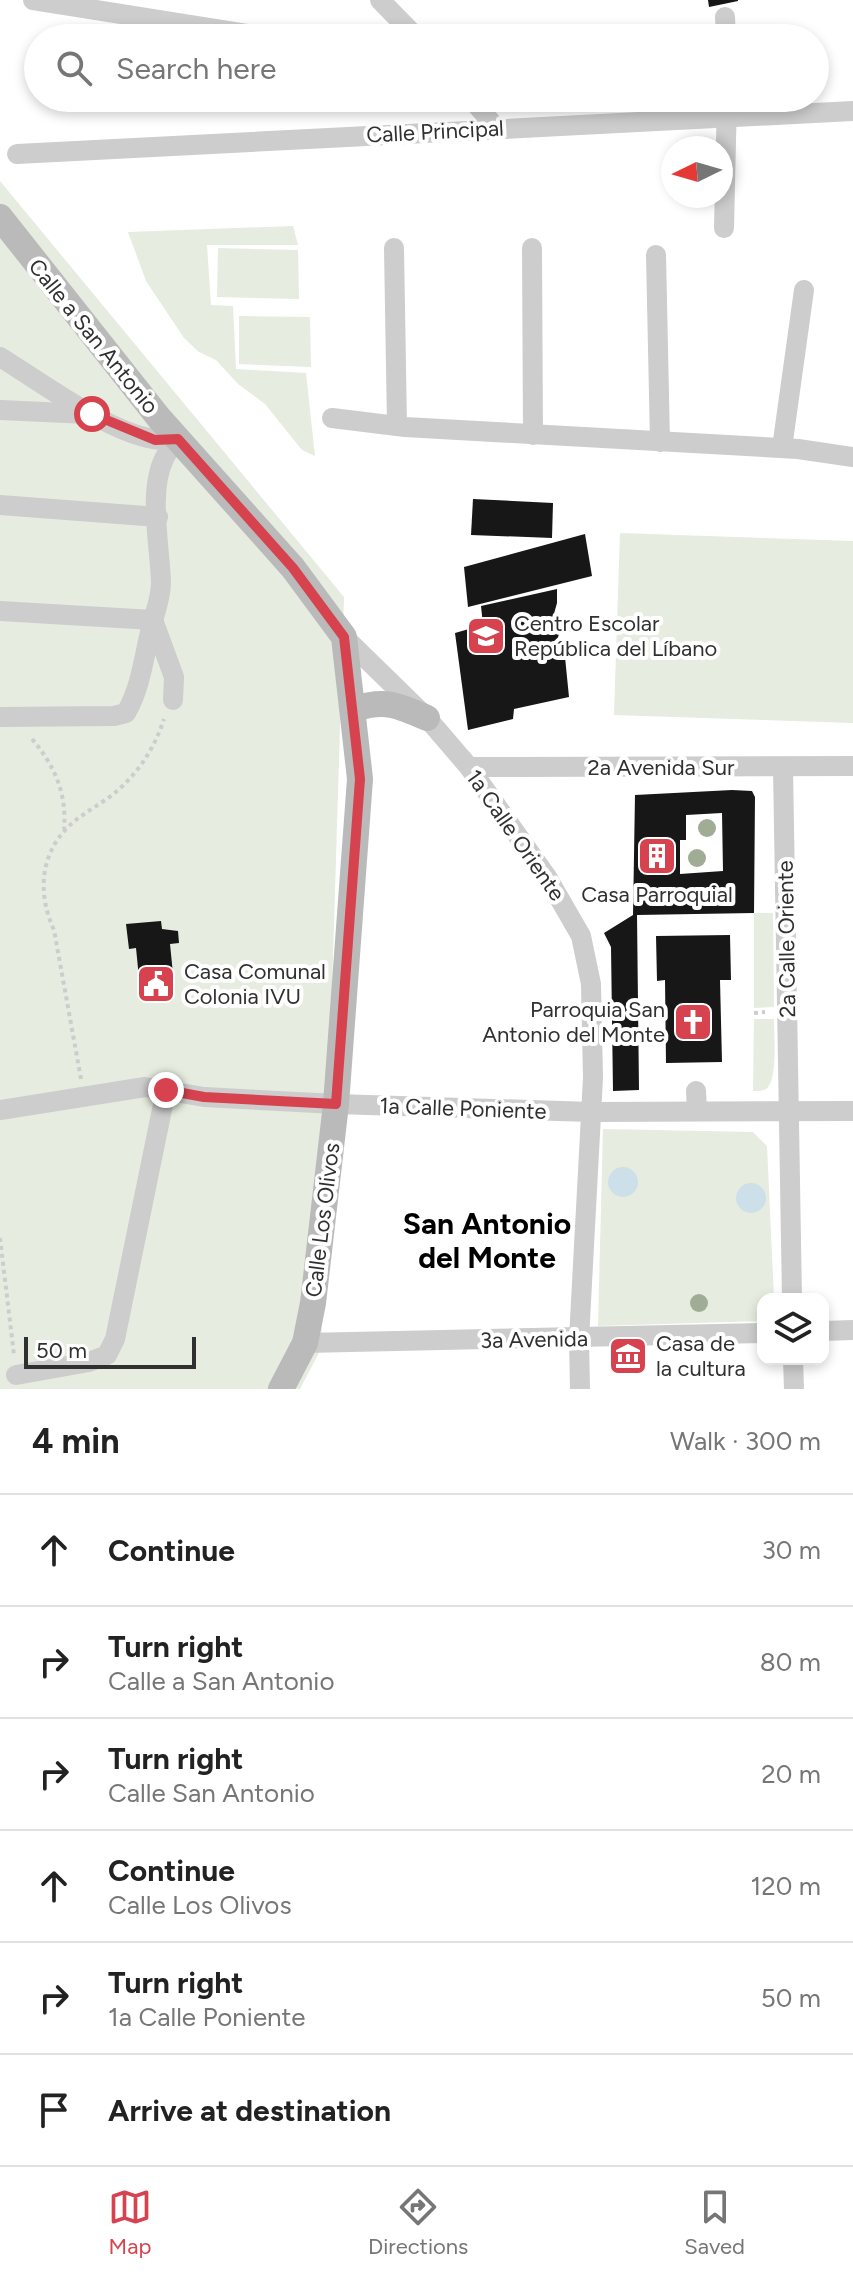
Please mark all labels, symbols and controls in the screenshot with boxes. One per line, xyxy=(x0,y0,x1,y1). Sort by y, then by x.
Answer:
search box xyxy=(24,24,829,112)
icon: search xyxy=(52,46,96,90)
text: Search here xyxy=(116,50,276,87)
street label: Calle Principal xyxy=(366,114,505,149)
north arrow xyxy=(661,136,733,208)
street label: Calle a San Antonio xyxy=(23,253,164,419)
route start xyxy=(74,396,110,432)
place label: Centro Escolar República del Líbano xyxy=(514,610,717,662)
school or university icon: Centro Escolar República del Líbano xyxy=(465,615,507,657)
street label: 2a Avenida Sur xyxy=(588,754,735,781)
street label: 1a Calle Oriente xyxy=(460,764,571,906)
building icon: Casa Parroquial xyxy=(636,835,678,877)
street label: 2a Calle Oriente xyxy=(772,860,801,1018)
place label: Casa Parroquial xyxy=(581,881,733,908)
place label: Casa Comunal Colonia IVU xyxy=(184,958,326,1010)
public building icon: Casa Comunal Colonia IVU xyxy=(135,963,177,1005)
place label: Parroquia San Antonio del Monte xyxy=(482,996,665,1048)
church icon: Parroquia San Antonio del Monte xyxy=(672,1001,714,1043)
route end xyxy=(148,1072,184,1108)
street label: 1a Calle Poniente xyxy=(379,1092,547,1125)
street label: Calle Los Olivos xyxy=(300,1141,345,1299)
district label: San Antonio del Monte xyxy=(403,1205,571,1276)
map controls xyxy=(757,1293,829,1365)
button: layers xyxy=(757,1293,829,1365)
street label: 3a Avenida xyxy=(480,1325,588,1354)
place label: Casa de la cultura xyxy=(656,1330,746,1382)
scale bar xyxy=(24,1333,196,1369)
museum icon: Casa de la cultura xyxy=(607,1335,649,1377)
text: 50 m xyxy=(36,1337,87,1364)
text: 4 min xyxy=(32,1421,119,1462)
text: Walk · 300 m xyxy=(670,1425,821,1457)
icon: ahead xyxy=(32,1528,76,1572)
text: Continue xyxy=(108,1532,235,1569)
text: 30 m xyxy=(762,1534,821,1566)
text: Turn right xyxy=(108,1628,243,1665)
icon: right xyxy=(32,1640,76,1684)
text: 80 m xyxy=(760,1646,821,1678)
text: Calle a San Antonio xyxy=(108,1665,334,1697)
text: Turn right xyxy=(108,1740,243,1777)
icon: right xyxy=(32,1752,76,1796)
text: 20 m xyxy=(761,1758,821,1790)
text: Calle San Antonio xyxy=(108,1777,315,1809)
text: Continue xyxy=(108,1852,235,1889)
icon: ahead xyxy=(32,1864,76,1908)
text: 120 m xyxy=(751,1870,821,1902)
text: Calle Los Olivos xyxy=(108,1889,292,1921)
text: Turn right xyxy=(108,1964,243,2001)
icon: right xyxy=(32,1976,76,2020)
text: 50 m xyxy=(761,1982,821,2014)
text: 1a Calle Poniente xyxy=(108,2001,306,2033)
icon: arrive xyxy=(32,2088,76,2132)
text: Arrive at destination xyxy=(108,2092,391,2129)
tab: Map xyxy=(108,2185,152,2260)
tab: Directions xyxy=(368,2185,468,2260)
tab: Saved xyxy=(684,2185,745,2260)

